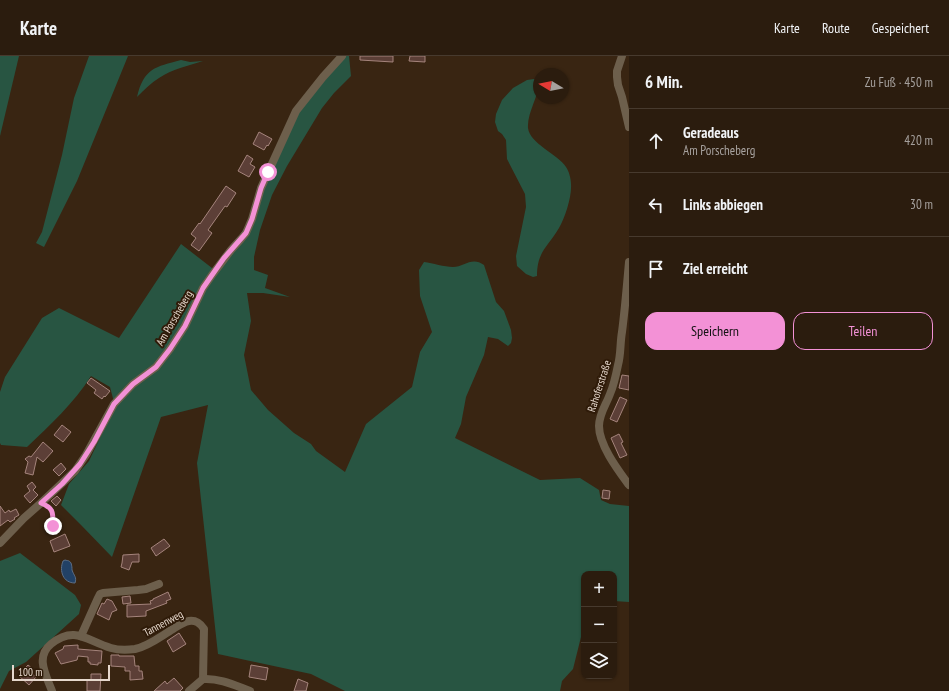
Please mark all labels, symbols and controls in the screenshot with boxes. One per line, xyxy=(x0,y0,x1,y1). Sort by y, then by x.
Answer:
text: Karte xyxy=(20,16,57,40)
text: Karte xyxy=(774,19,800,37)
text: Route xyxy=(822,19,850,37)
text: Gespeichert xyxy=(872,19,929,37)
north arrow xyxy=(533,68,569,104)
text: 6 Min. xyxy=(645,71,683,93)
text: Zu Fuß · 450 m xyxy=(865,74,933,91)
text: Geradeaus xyxy=(683,123,739,142)
icon: ahead xyxy=(645,130,667,152)
text: 420 m xyxy=(904,132,933,149)
text: Am Porscheberg xyxy=(683,142,755,159)
route start xyxy=(259,163,277,181)
icon: left xyxy=(645,194,667,216)
text: Links abbiegen xyxy=(683,195,763,214)
text: 30 m xyxy=(910,196,933,213)
icon: arrive xyxy=(645,258,667,280)
text: Ziel erreicht xyxy=(683,259,748,278)
street label: Am Porscheberg xyxy=(153,288,195,348)
button: Speichern xyxy=(645,312,785,350)
button: Teilen xyxy=(793,312,933,350)
street label: Rahoferstraße xyxy=(584,358,614,414)
route end xyxy=(44,517,62,535)
map controls xyxy=(581,571,617,679)
button: + xyxy=(581,571,617,607)
street label: Tannenweg xyxy=(141,607,185,639)
button: − xyxy=(581,607,617,643)
button: layers xyxy=(581,643,617,679)
scale bar xyxy=(12,663,110,682)
text: 100 m xyxy=(18,665,42,679)

